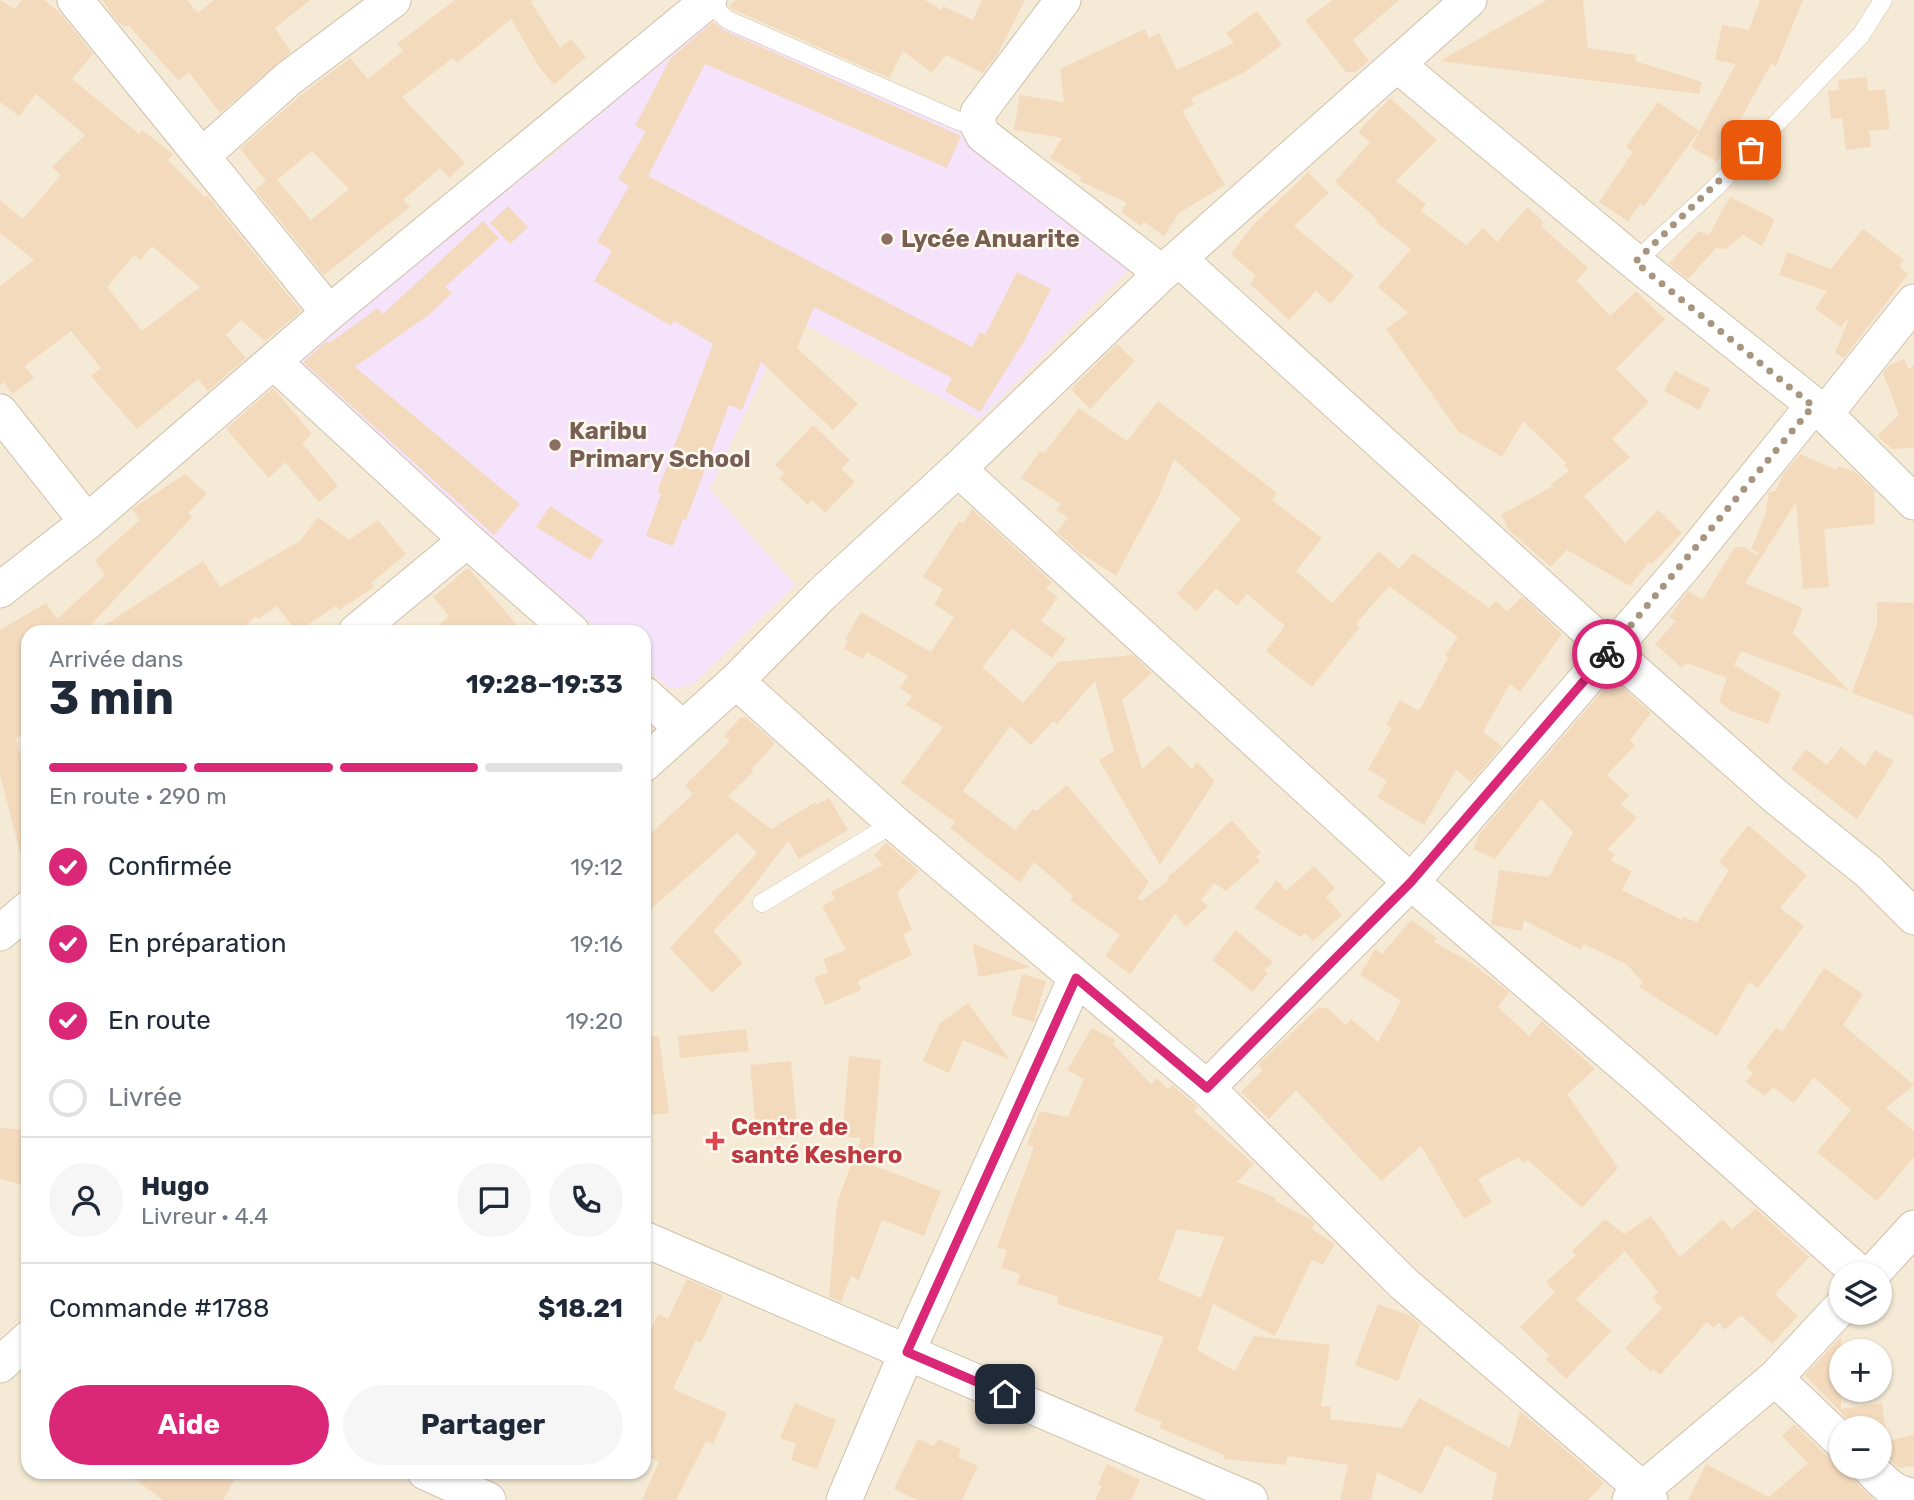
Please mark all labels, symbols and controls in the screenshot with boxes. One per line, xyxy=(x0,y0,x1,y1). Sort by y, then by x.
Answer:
pin xyxy=(1721,120,1781,180)
icon: bag xyxy=(1732,131,1770,169)
place label: Lycée Anuarite xyxy=(901,225,1080,253)
marker: Lycée Anuarite xyxy=(879,231,895,247)
place label: Karibu Primary School xyxy=(569,417,751,473)
marker: Karibu Primary School xyxy=(547,437,563,453)
courier xyxy=(1572,619,1642,689)
icon: bike xyxy=(1588,635,1626,673)
text: Arrivée dans xyxy=(49,645,183,673)
text: 19:28–19:33 xyxy=(466,669,623,700)
text: 3 min xyxy=(49,671,174,726)
text: En route · 290 m xyxy=(49,782,227,810)
icon: check xyxy=(49,848,87,886)
text: Confirmée xyxy=(108,851,232,882)
text: 19:12 xyxy=(570,853,623,881)
icon: check xyxy=(49,925,87,963)
text: En préparation xyxy=(108,928,286,959)
text: 19:16 xyxy=(570,930,623,958)
icon: check xyxy=(49,1002,87,1040)
text: En route xyxy=(108,1005,211,1036)
text: 19:20 xyxy=(566,1007,623,1035)
text: Livrée xyxy=(108,1082,182,1113)
place label: Centre de santé Keshero xyxy=(731,1113,902,1169)
marker: Centre de santé Keshero xyxy=(705,1131,725,1151)
button: person xyxy=(49,1163,123,1237)
button: chat xyxy=(457,1163,531,1237)
button: phone xyxy=(549,1163,623,1237)
text: Hugo xyxy=(141,1171,209,1202)
text: Livreur · 4.4 xyxy=(141,1202,268,1230)
map controls xyxy=(1829,1262,1892,1479)
button: layers xyxy=(1829,1262,1892,1325)
text: Commande #1788 xyxy=(49,1293,270,1324)
text: $18.21 xyxy=(538,1293,623,1324)
button: + xyxy=(1829,1339,1892,1402)
pin xyxy=(975,1364,1035,1424)
icon: home xyxy=(986,1375,1024,1413)
button: Aide xyxy=(49,1385,329,1465)
button: Partager xyxy=(343,1385,623,1465)
button: − xyxy=(1829,1416,1892,1479)

